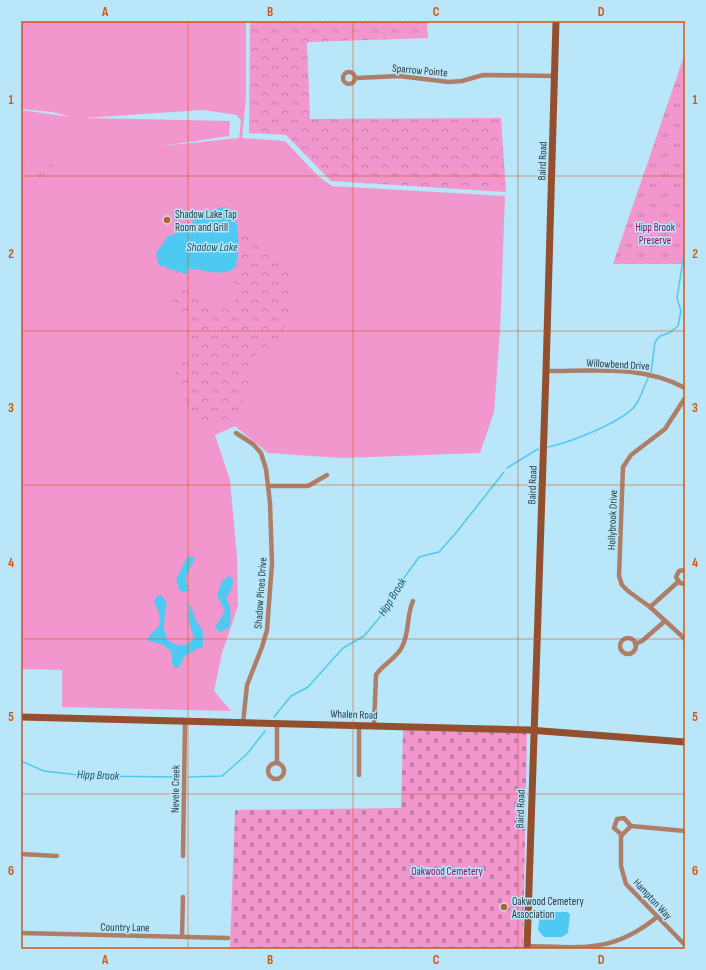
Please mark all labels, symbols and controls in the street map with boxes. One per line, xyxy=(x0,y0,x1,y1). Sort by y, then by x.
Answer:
text: A xyxy=(101,4,109,20)
text: B xyxy=(267,4,273,20)
text: C xyxy=(433,4,440,20)
text: D xyxy=(598,4,605,20)
street label: Sparrow Pointe xyxy=(392,62,448,79)
text: 1 xyxy=(8,92,14,108)
text: 1 xyxy=(692,92,698,108)
street label: Baird Road xyxy=(535,141,550,181)
place label: Shadow Lake Tap Room and Grill xyxy=(175,208,237,234)
marker: Shadow Lake Tap Room and Grill xyxy=(162,215,172,225)
park label: Hipp Brook Preserve xyxy=(635,221,676,247)
water label: Shadow Lake xyxy=(186,240,238,255)
text: 2 xyxy=(8,246,14,262)
text: 2 xyxy=(692,246,698,262)
street label: Willowbend Drive xyxy=(586,356,650,373)
text: 3 xyxy=(8,400,14,416)
text: 3 xyxy=(692,400,698,416)
street label: Baird Road xyxy=(525,465,540,505)
street label: Hollybrook Drive xyxy=(605,490,620,550)
text: 4 xyxy=(8,555,14,571)
text: 4 xyxy=(692,555,698,571)
street label: Shadow Pines Drive xyxy=(252,557,269,629)
water label: Hipp Brook xyxy=(375,575,410,619)
street label: Whalen Road xyxy=(330,707,378,722)
text: 5 xyxy=(8,709,14,725)
text: 5 xyxy=(692,709,698,725)
street label: Nevele Creek xyxy=(169,764,182,813)
water label: Hipp Brook xyxy=(77,767,120,784)
street label: Baird Road xyxy=(513,789,528,829)
text: 6 xyxy=(8,863,14,879)
text: 6 xyxy=(692,863,698,879)
park label: Oakwood Cemetery xyxy=(411,865,484,878)
street label: Hampton Way xyxy=(630,876,675,923)
place label: Oakwood Cemetery Association xyxy=(511,895,584,921)
marker: Oakwood Cemetery Association xyxy=(499,902,509,912)
street label: Country Lane xyxy=(100,921,150,934)
text: A xyxy=(101,952,109,968)
text: B xyxy=(267,952,273,968)
text: C xyxy=(433,952,440,968)
text: D xyxy=(598,952,605,968)

